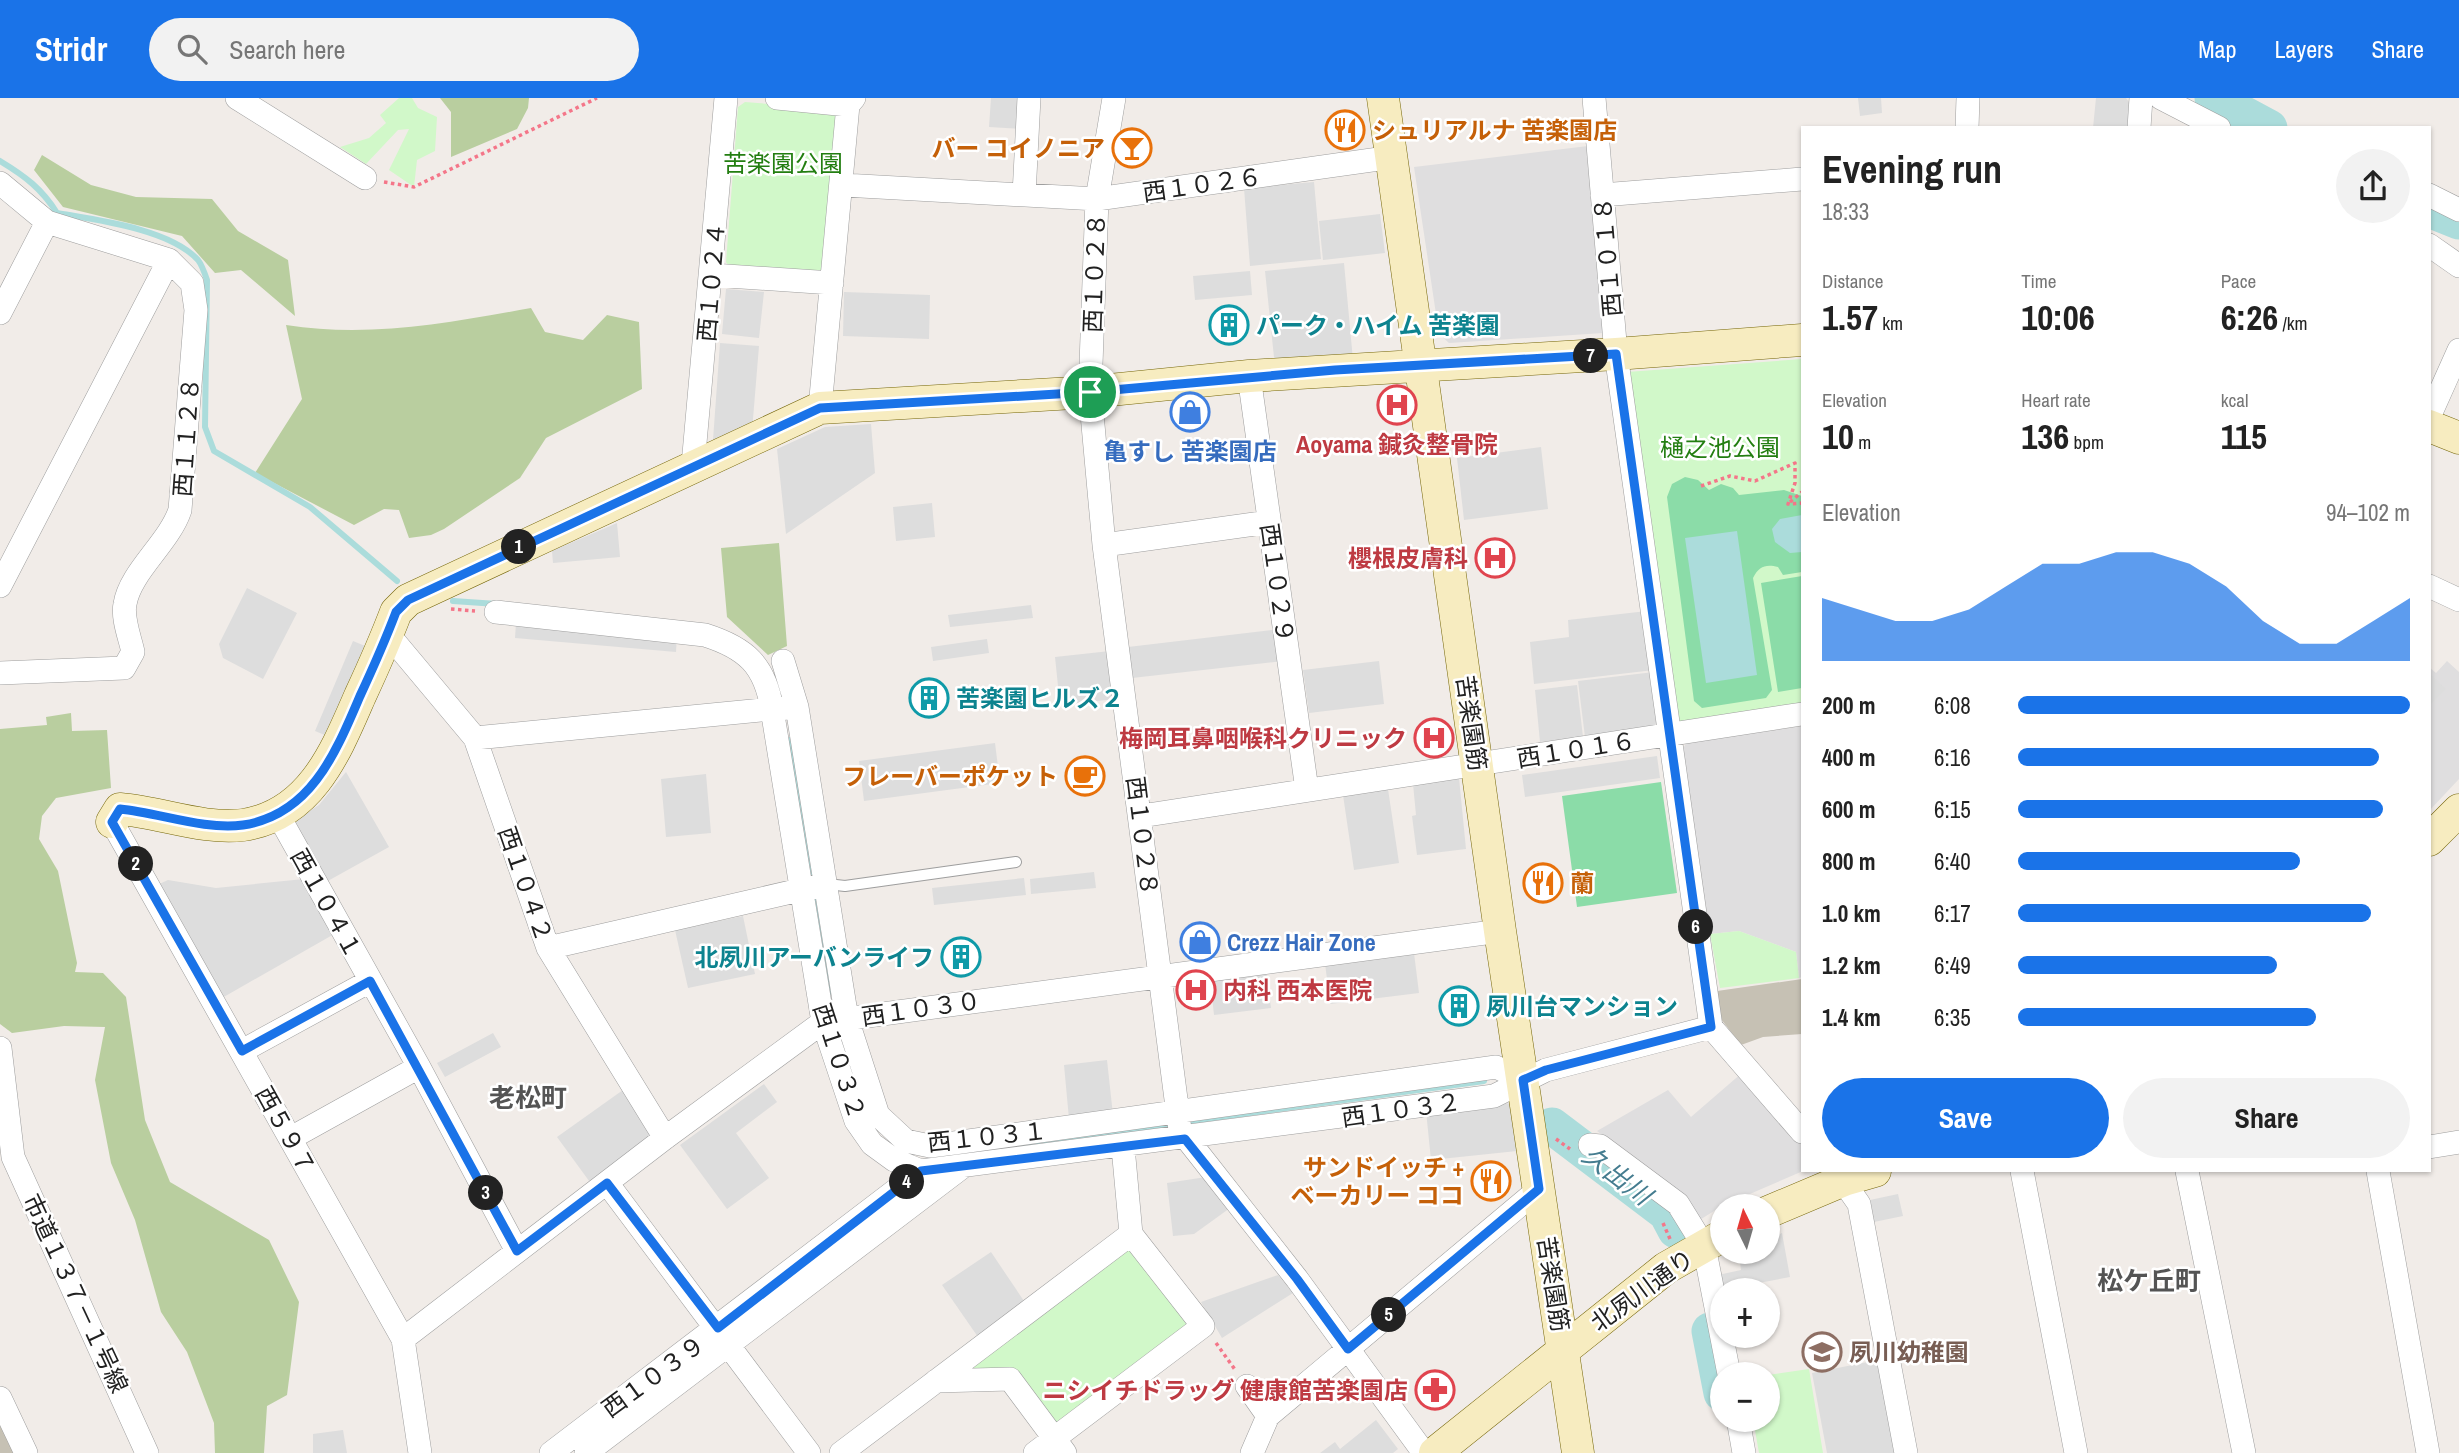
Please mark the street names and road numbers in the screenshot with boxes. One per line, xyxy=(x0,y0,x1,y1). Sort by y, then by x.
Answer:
street label: 西１０２６ xyxy=(1140,160,1264,208)
street label: 西１０１８ xyxy=(1586,196,1628,318)
street label: 西１０２８ xyxy=(1076,212,1112,334)
street label: 西１０２４ xyxy=(690,221,732,343)
street label: 西１１２８ xyxy=(166,376,206,498)
street label: 西１０２９ xyxy=(1254,521,1302,645)
street label: 苦楽園筋 xyxy=(1449,673,1495,773)
street label: 西１０１６ xyxy=(1514,724,1638,774)
street label: 西１０２８ xyxy=(1120,774,1166,898)
street label: 西１０４２ xyxy=(491,822,561,946)
street label: 西１０４１ xyxy=(284,843,370,963)
street label: 西１０３０ xyxy=(859,984,983,1032)
street label: 西１０３２ xyxy=(806,999,874,1123)
street label: 西５９７ xyxy=(249,1080,323,1180)
street label: 西１０３２ xyxy=(1339,1085,1463,1133)
street label: 西１０３１ xyxy=(926,1114,1048,1158)
street label: 市道１３７－１号線 xyxy=(16,1188,136,1398)
street label: 苦楽園筋 xyxy=(1531,1234,1577,1334)
street label: 北夙川通り xyxy=(1584,1242,1700,1338)
street label: 西１０３９ xyxy=(595,1328,711,1424)

